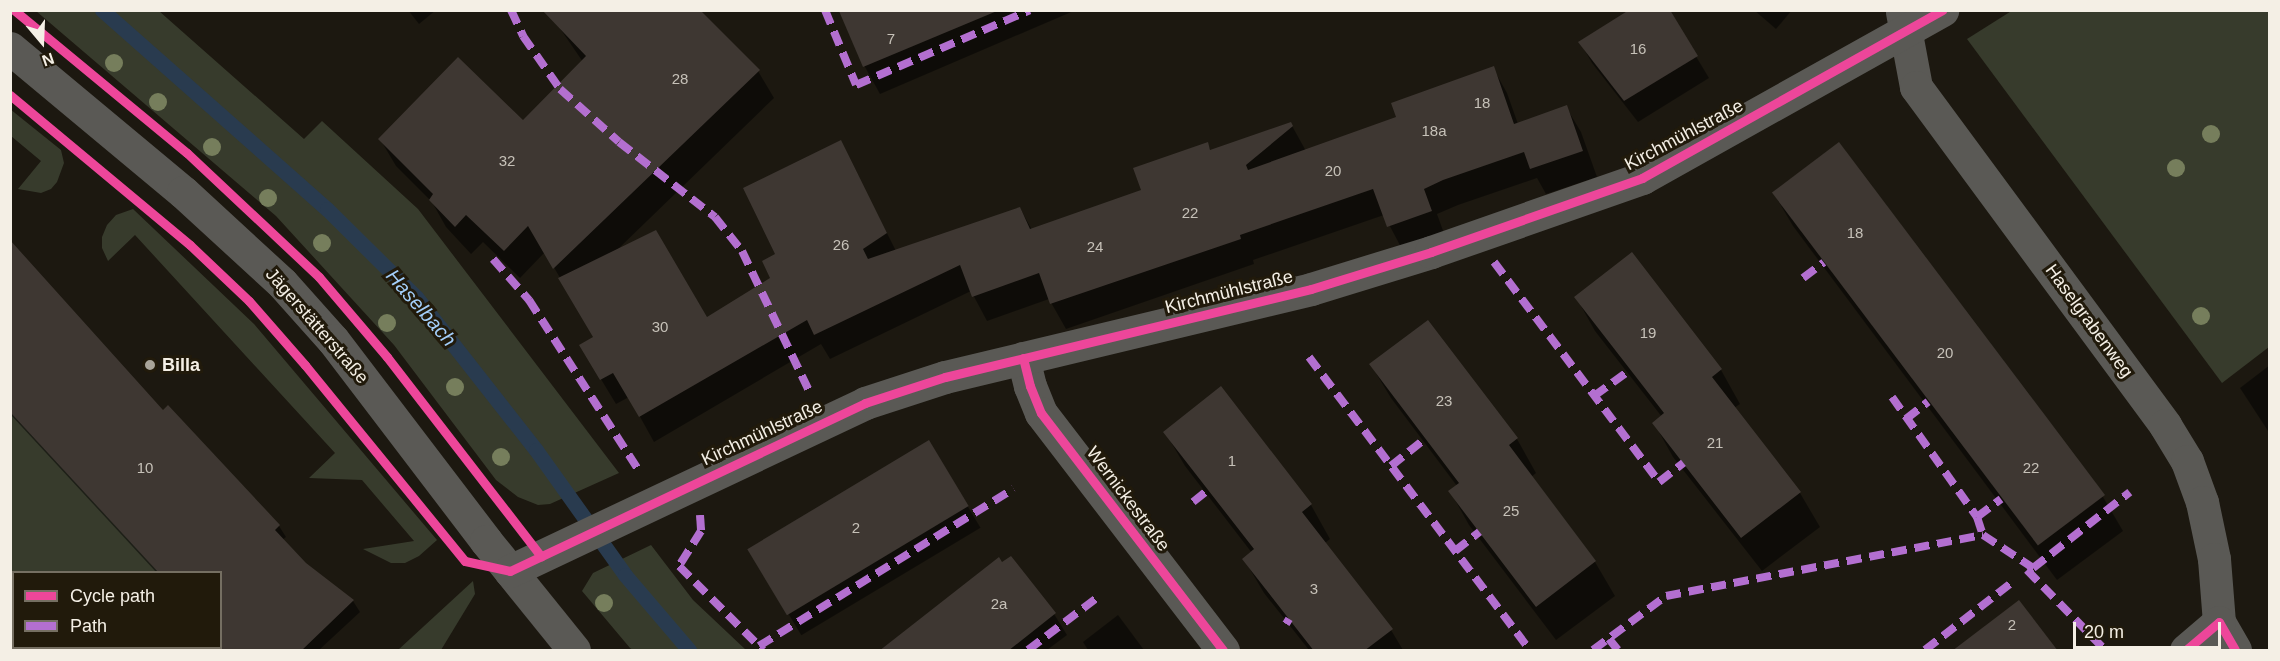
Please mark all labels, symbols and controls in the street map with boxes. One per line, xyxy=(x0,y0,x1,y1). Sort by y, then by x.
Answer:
north arrow xyxy=(12,12,72,72)
house number: 7 xyxy=(887,30,895,48)
house number: 16 xyxy=(1630,40,1646,58)
text: N xyxy=(40,50,56,69)
house number: 28 xyxy=(672,70,688,88)
house number: 18 xyxy=(1474,94,1490,112)
street label: Kirchmühlstraße xyxy=(1621,95,1747,175)
house number: 18a xyxy=(1421,122,1447,140)
house number: 32 xyxy=(499,152,515,170)
house number: 20 xyxy=(1325,162,1341,180)
house number: 22 xyxy=(1182,204,1198,222)
house number: 18 xyxy=(1847,224,1863,242)
house number: 26 xyxy=(833,236,849,254)
house number: 24 xyxy=(1087,238,1103,256)
street label: Haselgrabenweg xyxy=(2041,260,2137,382)
street label: Jägerstätterstraße xyxy=(261,264,373,388)
water label: Haselbach xyxy=(381,264,461,352)
street label: Kirchmühlstraße xyxy=(1163,266,1295,318)
house number: 30 xyxy=(652,318,668,336)
house number: 19 xyxy=(1640,324,1656,342)
house number: 20 xyxy=(1937,344,1953,362)
place label: Billa xyxy=(162,354,200,376)
marker: Billa xyxy=(143,358,157,372)
house number: 23 xyxy=(1436,392,1452,410)
street label: Kirchmühlstraße xyxy=(698,396,826,470)
house number: 21 xyxy=(1707,434,1723,452)
street label: Wernickestraße xyxy=(1082,442,1174,556)
house number: 1 xyxy=(1228,452,1236,470)
house number: 10 xyxy=(137,459,153,477)
house number: 22 xyxy=(2023,459,2039,477)
house number: 25 xyxy=(1503,502,1519,520)
house number: 2 xyxy=(852,519,860,537)
legend xyxy=(12,571,222,649)
house number: 3 xyxy=(1310,580,1318,598)
text: Cycle path xyxy=(70,586,155,606)
house number: 2a xyxy=(991,595,1007,613)
scale bar xyxy=(2076,610,2224,648)
text: Path xyxy=(70,616,107,636)
house number: 2 xyxy=(2008,616,2016,634)
text: 20 m xyxy=(2084,622,2124,642)

